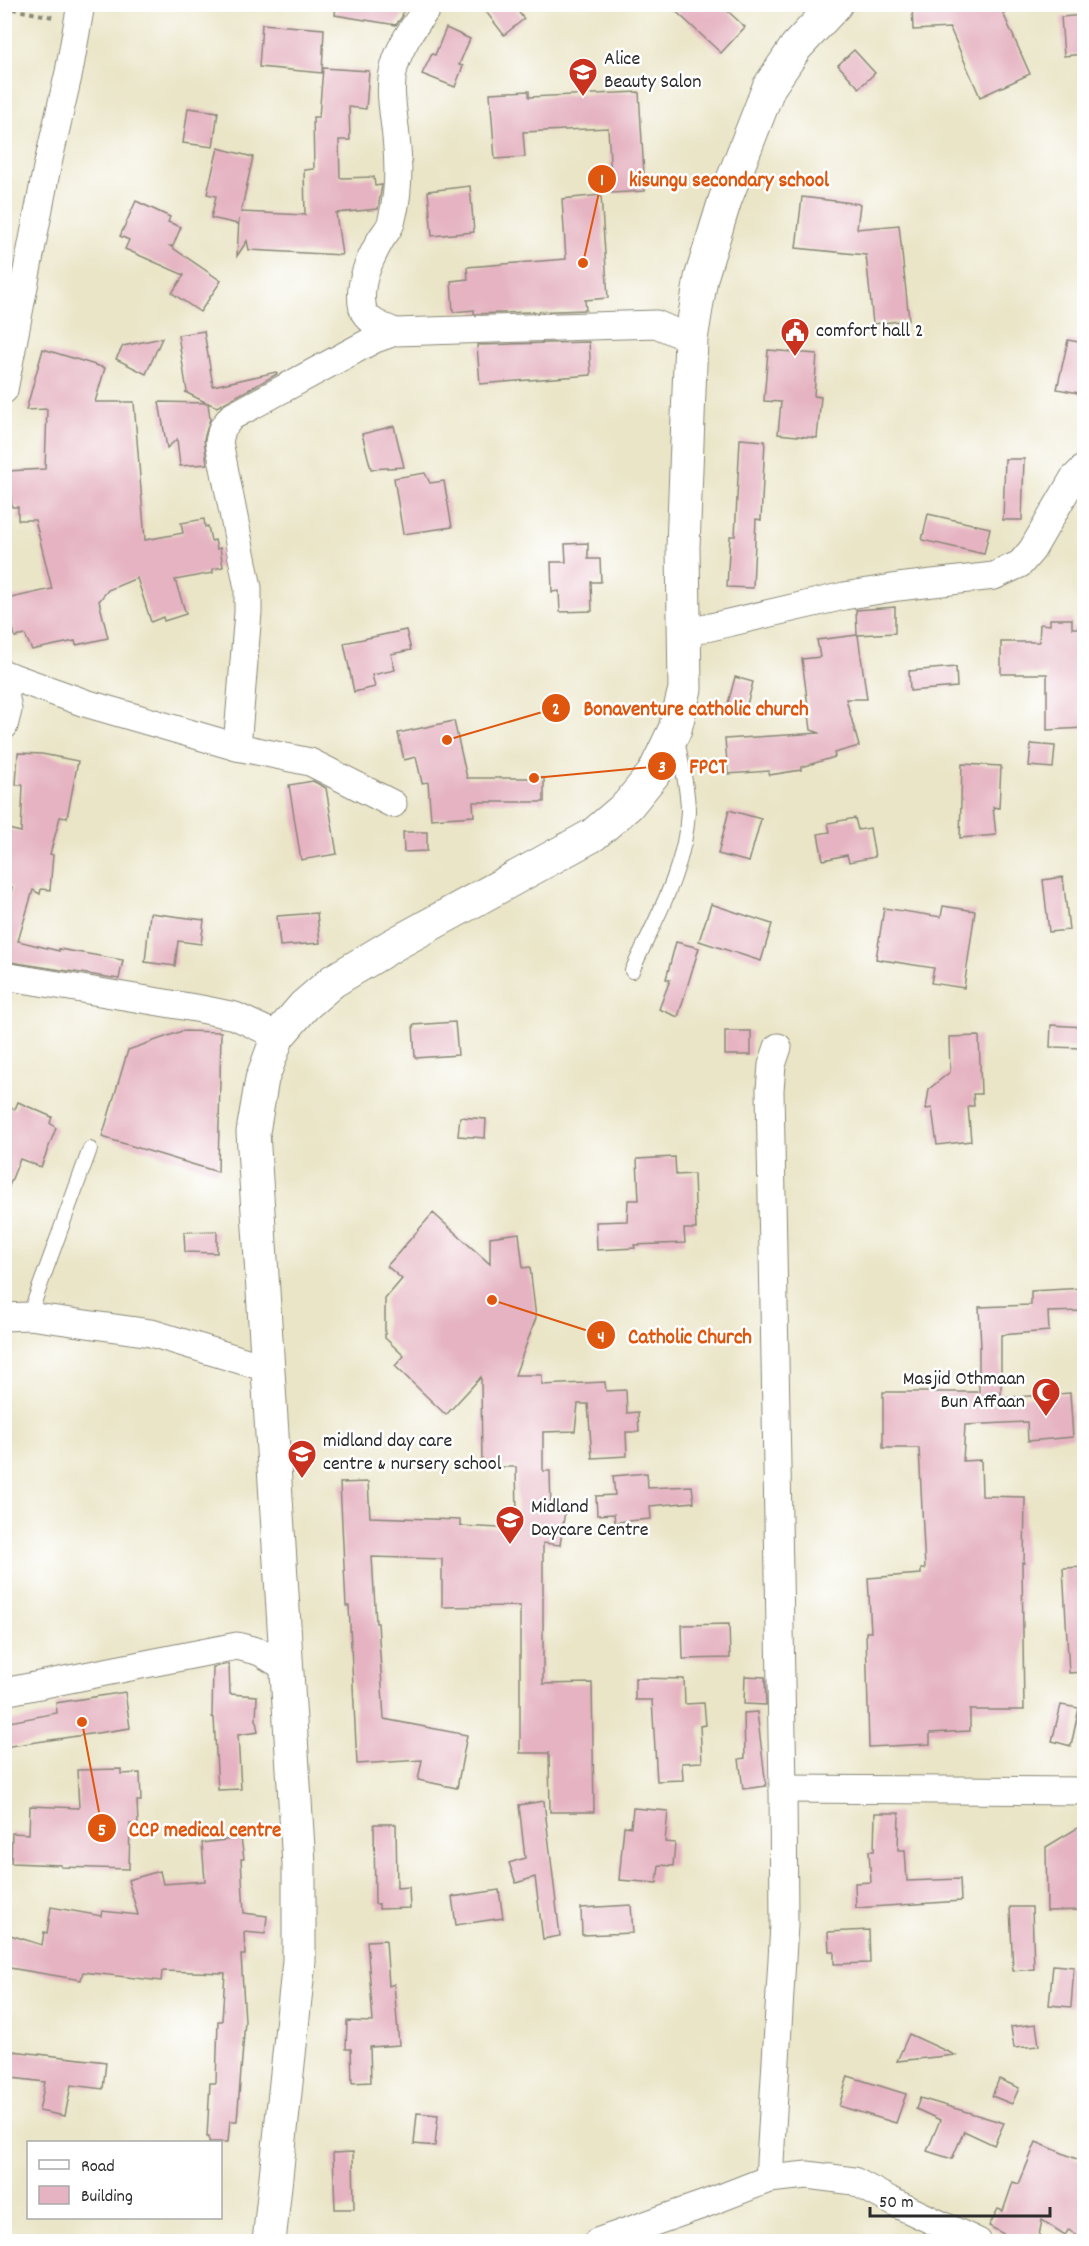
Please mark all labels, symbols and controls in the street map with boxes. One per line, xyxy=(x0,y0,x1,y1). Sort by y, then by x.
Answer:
place label: Alice Beauty Salon xyxy=(604,46,701,97)
school or university icon: Alice Beauty Salon xyxy=(567,56,599,98)
callout: kisungu secondary school xyxy=(587,160,841,199)
text: kisungu secondary school xyxy=(629,167,830,197)
text: 1 xyxy=(600,169,604,194)
public building icon: comfort hall 2 xyxy=(779,316,811,358)
place label: comfort hall 2 xyxy=(816,318,923,346)
callout: Bonaventure catholic church xyxy=(541,688,820,727)
text: Bonaventure catholic church xyxy=(583,696,809,726)
text: 2 xyxy=(552,698,560,723)
callout: FPCT xyxy=(647,746,739,785)
text: FPCT xyxy=(689,754,727,784)
text: 3 xyxy=(658,756,666,781)
callout: Catholic Church xyxy=(586,1316,764,1355)
text: Catholic Church xyxy=(628,1324,752,1354)
text: 4 xyxy=(597,1326,605,1351)
place label: Masjid Othmaan Bun Affaan xyxy=(903,1366,1025,1417)
mosque icon: Masjid Othmaan Bun Affaan xyxy=(1030,1376,1062,1418)
place label: midland day care centre & nursery school xyxy=(323,1428,502,1479)
school or university icon: midland day care centre & nursery school xyxy=(286,1438,318,1480)
place label: Midland Daycare Centre xyxy=(531,1494,649,1545)
school or university icon: Midland Daycare Centre xyxy=(494,1504,526,1546)
callout: CCP medical centre xyxy=(87,1809,294,1848)
text: CCP medical centre xyxy=(129,1817,281,1847)
text: 5 xyxy=(98,1819,106,1844)
legend xyxy=(27,2141,222,2219)
text: Road xyxy=(81,2155,115,2180)
scale bar xyxy=(870,2180,1050,2218)
text: Building xyxy=(81,2185,133,2210)
text: 50 m xyxy=(879,2191,914,2216)

